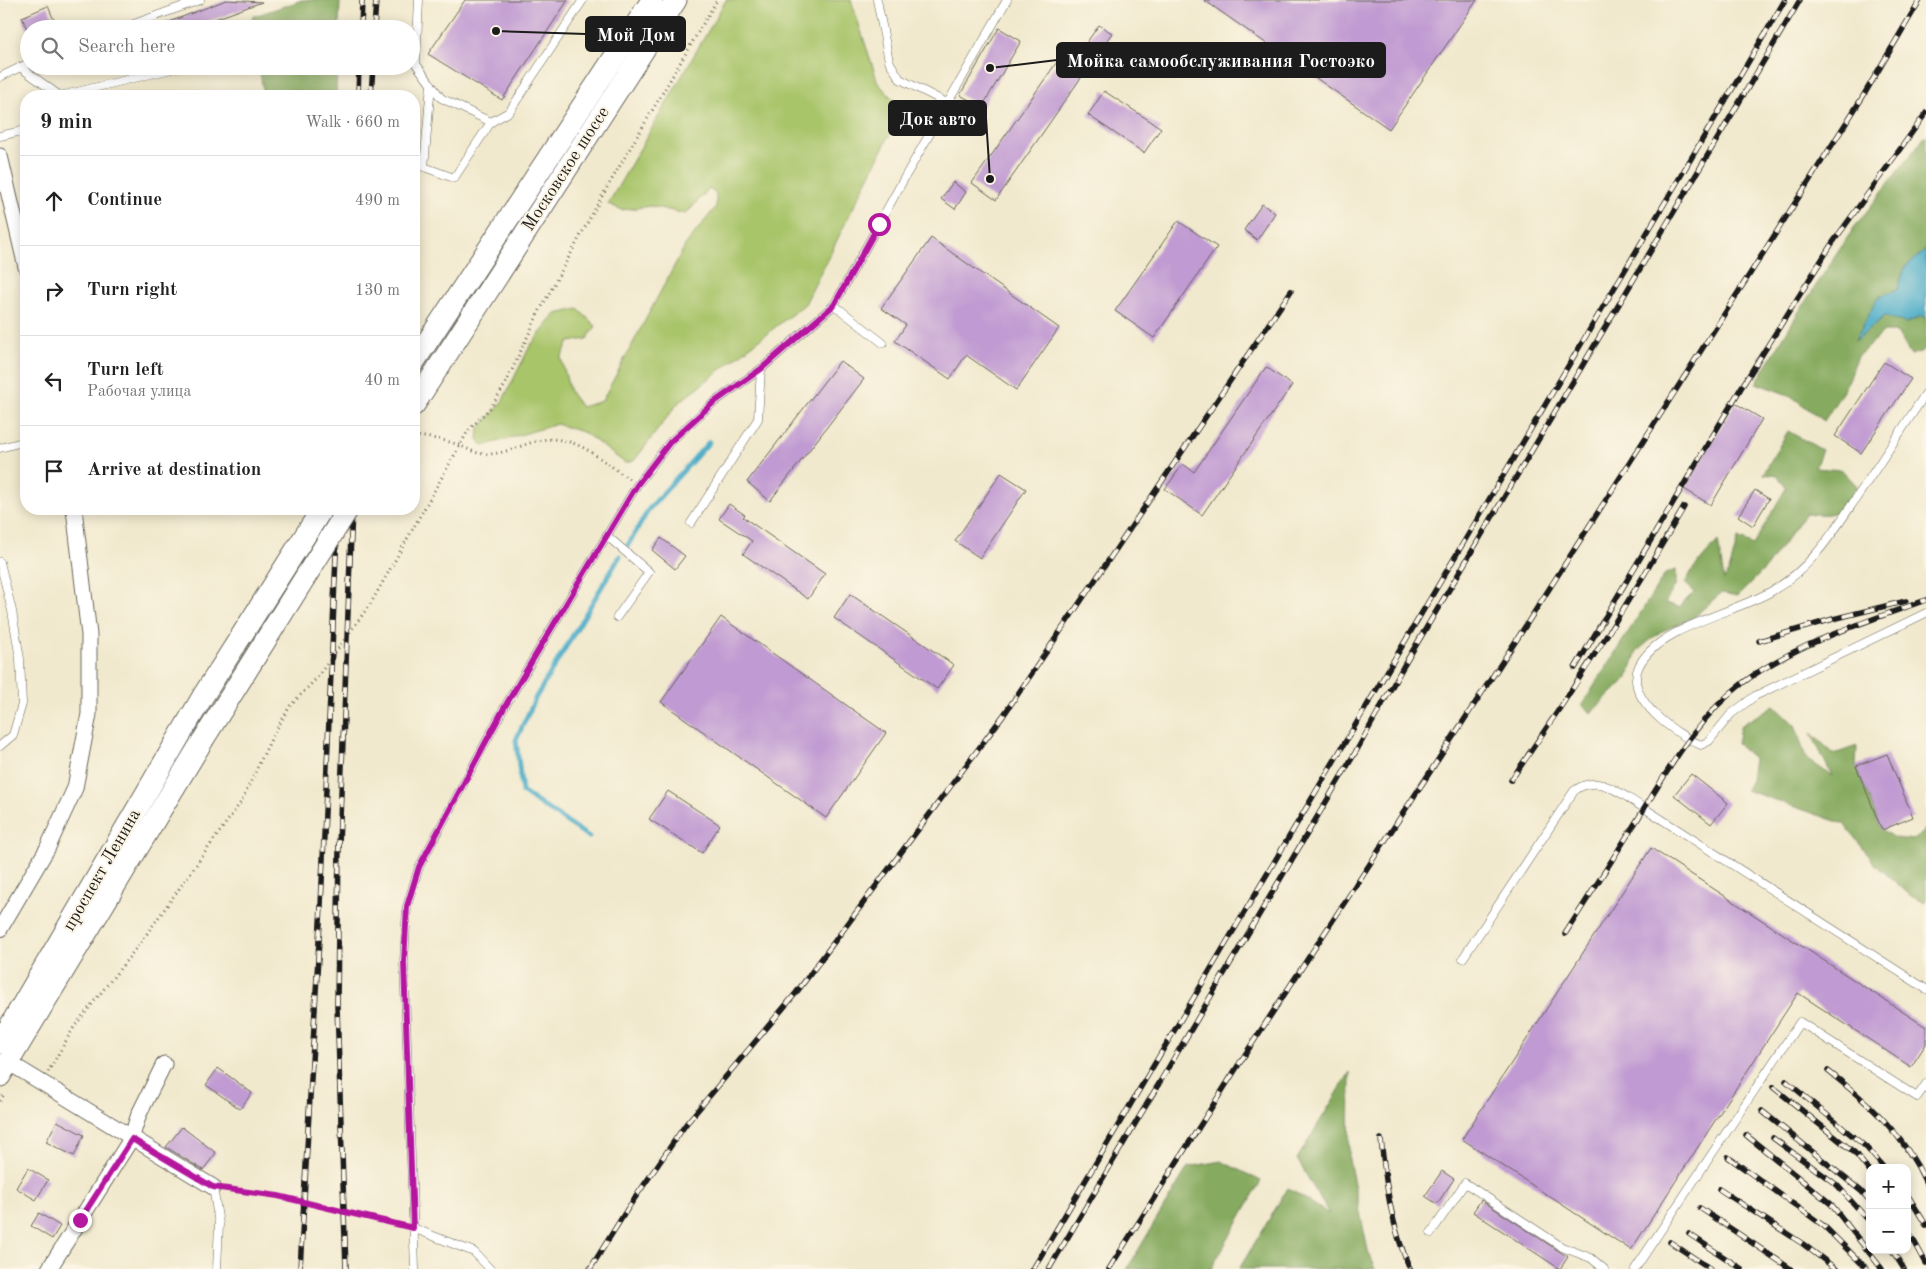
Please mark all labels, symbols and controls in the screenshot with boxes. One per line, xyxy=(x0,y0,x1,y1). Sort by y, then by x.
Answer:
callout: Мой Дом xyxy=(586,17,685,51)
search box xyxy=(20,20,420,75)
text: Мой Дом xyxy=(597,27,675,46)
icon: search xyxy=(38,34,66,62)
text: Search here xyxy=(78,38,175,57)
callout: Мойка самообслуживания Гостоэко xyxy=(1057,43,1385,77)
text: Мойка самообслуживания Гостоэко xyxy=(1067,53,1375,72)
callout: Док авто xyxy=(889,101,986,135)
street label: Московское шоссе xyxy=(519,104,613,234)
text: Док авто xyxy=(900,111,976,130)
text: 9 min xyxy=(40,112,93,133)
text: Walk · 660 m xyxy=(305,115,400,131)
icon: ahead xyxy=(40,187,68,215)
text: Continue xyxy=(87,191,162,210)
text: 490 m xyxy=(355,193,400,209)
route start xyxy=(868,213,891,236)
icon: right xyxy=(40,277,68,305)
text: Turn right xyxy=(87,281,177,300)
text: 130 m xyxy=(355,283,400,299)
text: Turn left xyxy=(87,361,164,380)
icon: left xyxy=(40,367,68,395)
text: 40 m xyxy=(364,373,400,389)
text: Рабочая улица xyxy=(87,384,191,400)
icon: arrive xyxy=(40,457,68,485)
text: Arrive at destination xyxy=(87,461,261,480)
street label: проспект Ленина xyxy=(60,806,144,934)
map controls xyxy=(1866,1164,1911,1254)
button: + xyxy=(1866,1164,1911,1209)
route end xyxy=(69,1209,92,1232)
button: − xyxy=(1866,1209,1911,1254)

